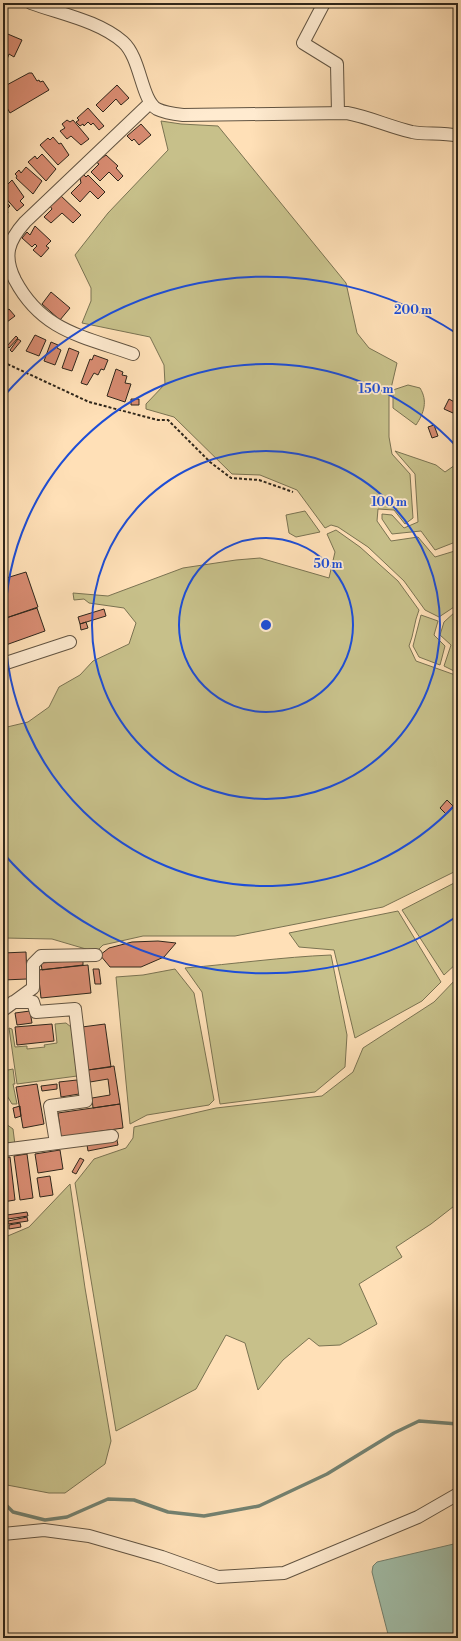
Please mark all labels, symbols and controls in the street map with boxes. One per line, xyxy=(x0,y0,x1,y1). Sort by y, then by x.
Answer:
text: 200 m xyxy=(394,303,432,318)
text: 150 m xyxy=(359,382,393,397)
text: 100 m xyxy=(371,495,407,510)
text: 50 m xyxy=(313,557,343,572)
centre of rings xyxy=(259,618,273,632)

